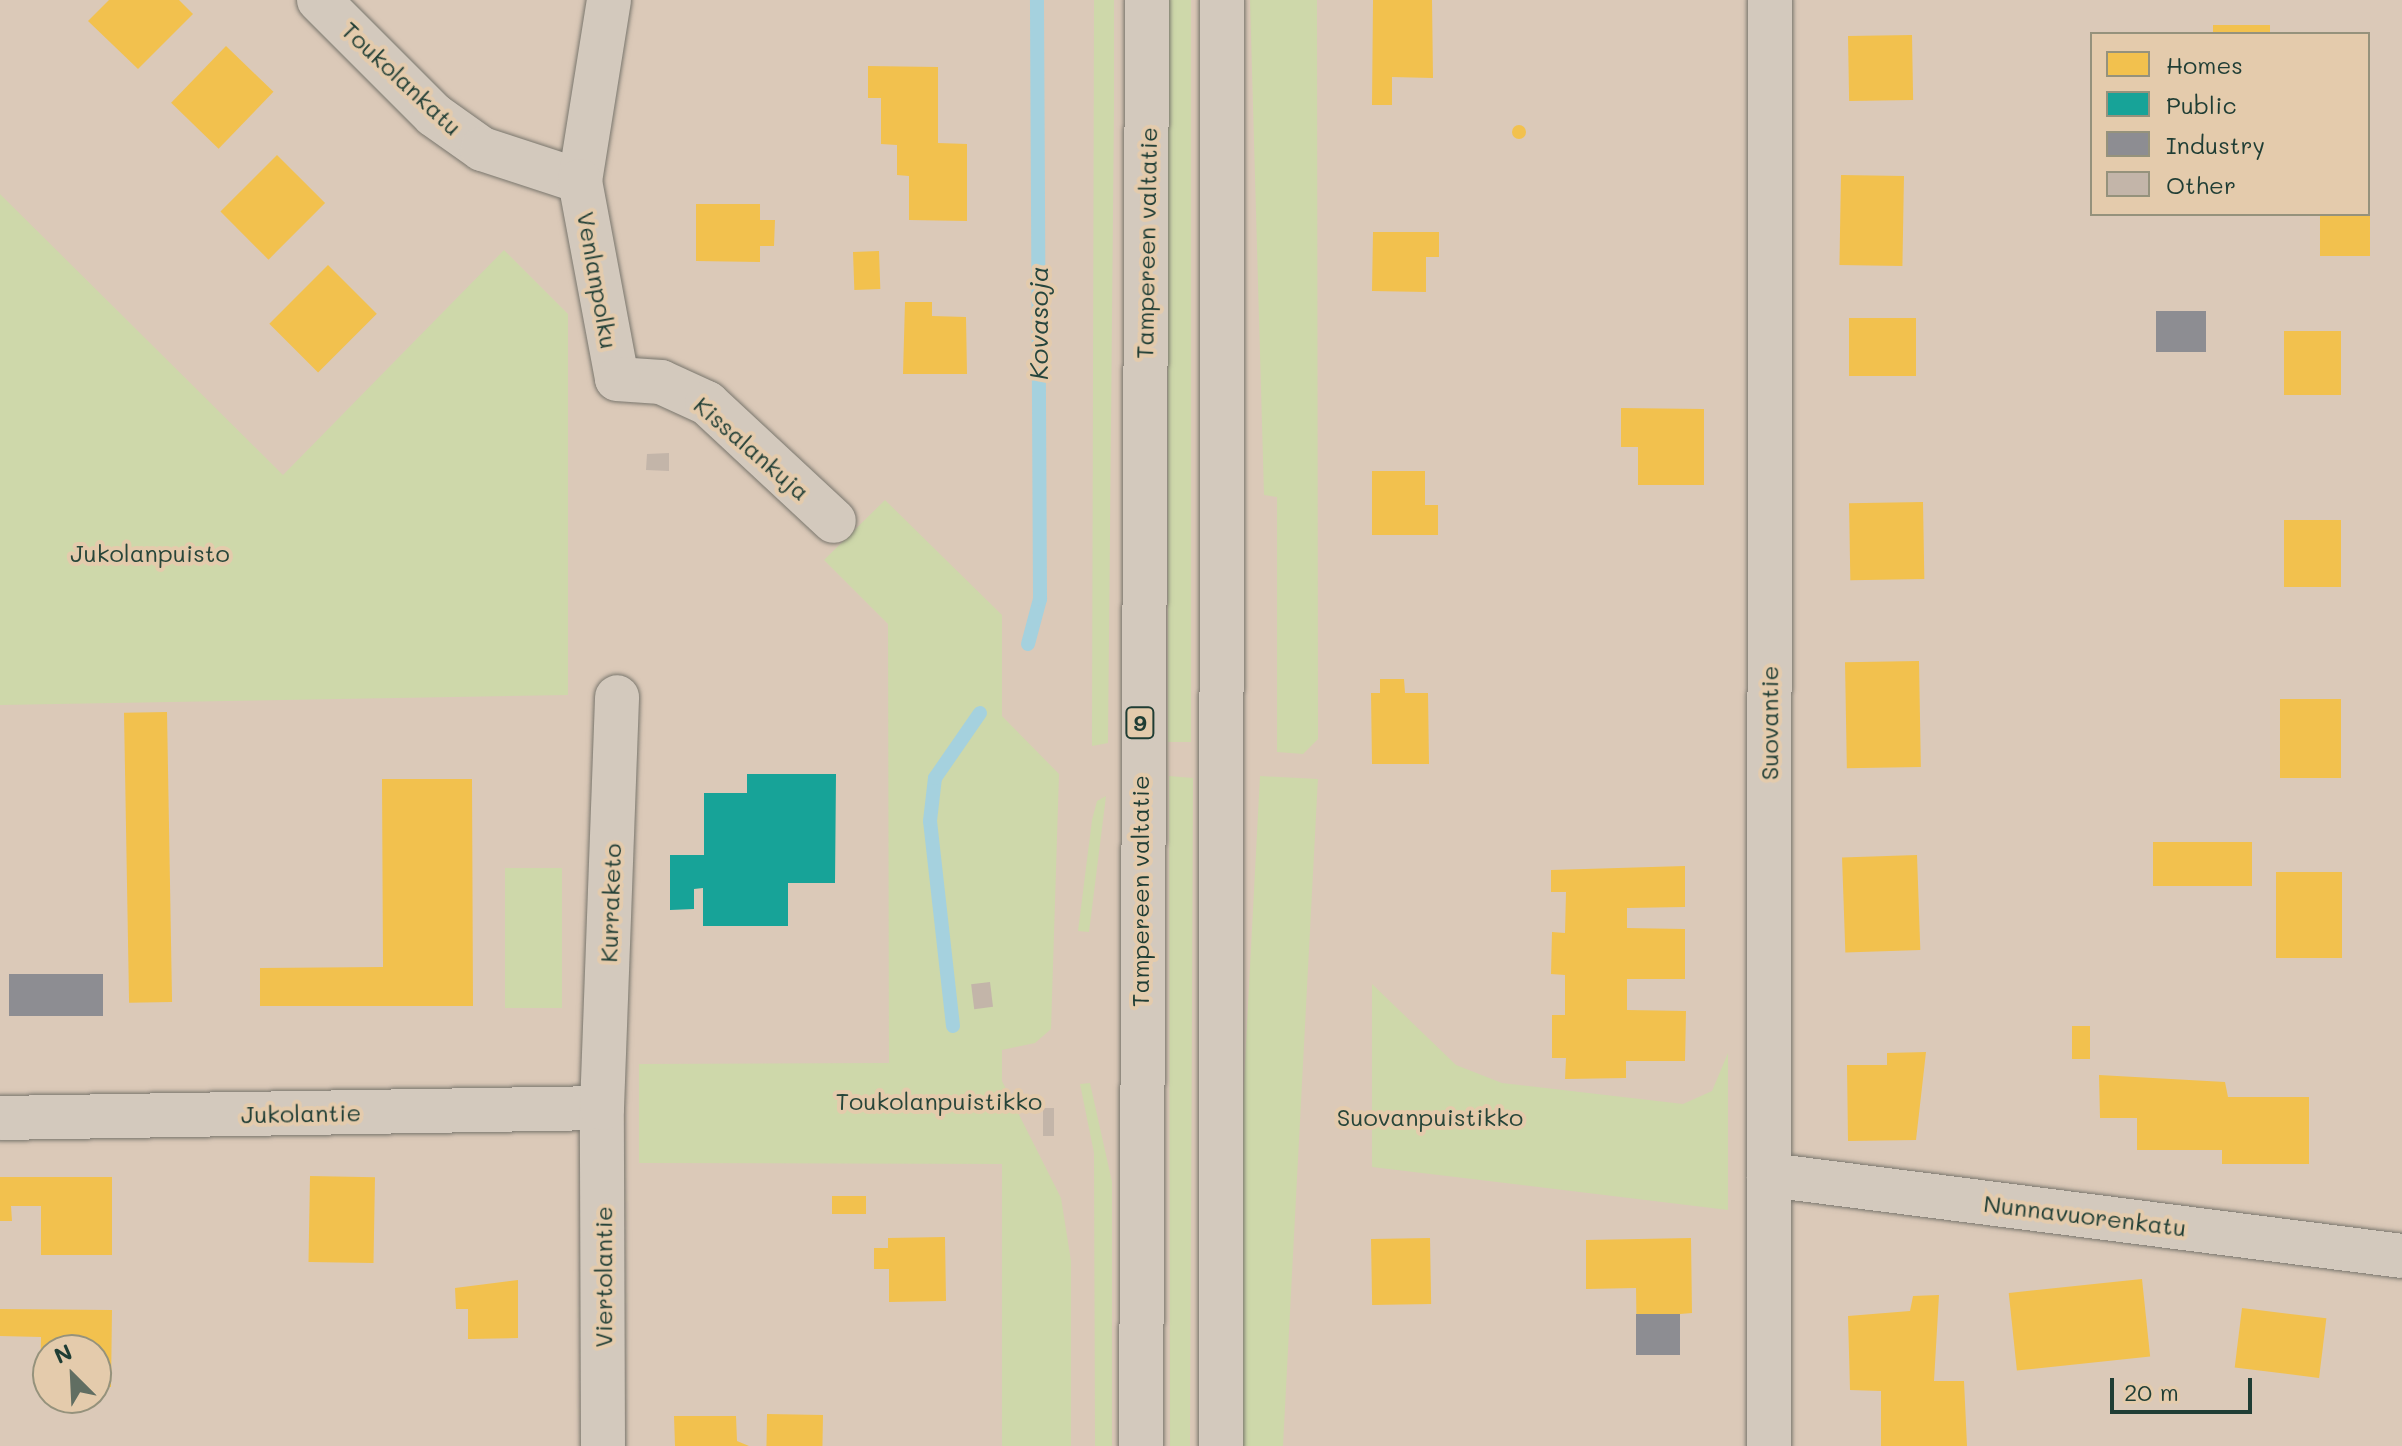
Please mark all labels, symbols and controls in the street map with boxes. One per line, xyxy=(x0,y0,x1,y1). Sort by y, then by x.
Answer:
street label: Toukolankatu xyxy=(336,15,468,141)
legend xyxy=(2090,32,2370,216)
text: Homes xyxy=(2166,49,2243,80)
text: Public xyxy=(2166,89,2237,120)
street label: Tampereen valtatie xyxy=(1130,127,1162,359)
text: Industry xyxy=(2166,129,2265,160)
text: Other xyxy=(2166,169,2236,200)
street label: Venlanpolku xyxy=(572,209,624,351)
water label: Kovasoja xyxy=(1023,266,1055,380)
street label: Kissalankuja xyxy=(688,390,816,506)
park label: Jukolanpuisto xyxy=(70,539,230,567)
street label: Suovantie xyxy=(1755,666,1783,780)
road number: 9 xyxy=(1124,705,1156,741)
street label: Tampereen valtatie xyxy=(1126,775,1154,1007)
street label: Kurraketo xyxy=(594,843,626,963)
park label: Toukolanpuistikko xyxy=(836,1087,1042,1115)
street label: Jukolantie xyxy=(241,1098,361,1128)
park label: Suovanpuistikko xyxy=(1337,1103,1523,1131)
street label: Nunnavuorenkatu xyxy=(1982,1188,2188,1242)
street label: Viertolantie xyxy=(589,1206,617,1348)
north arrow xyxy=(32,1334,112,1414)
text: N xyxy=(49,1337,76,1370)
scale bar xyxy=(2114,1362,2256,1412)
text: 20 m xyxy=(2124,1376,2179,1407)

